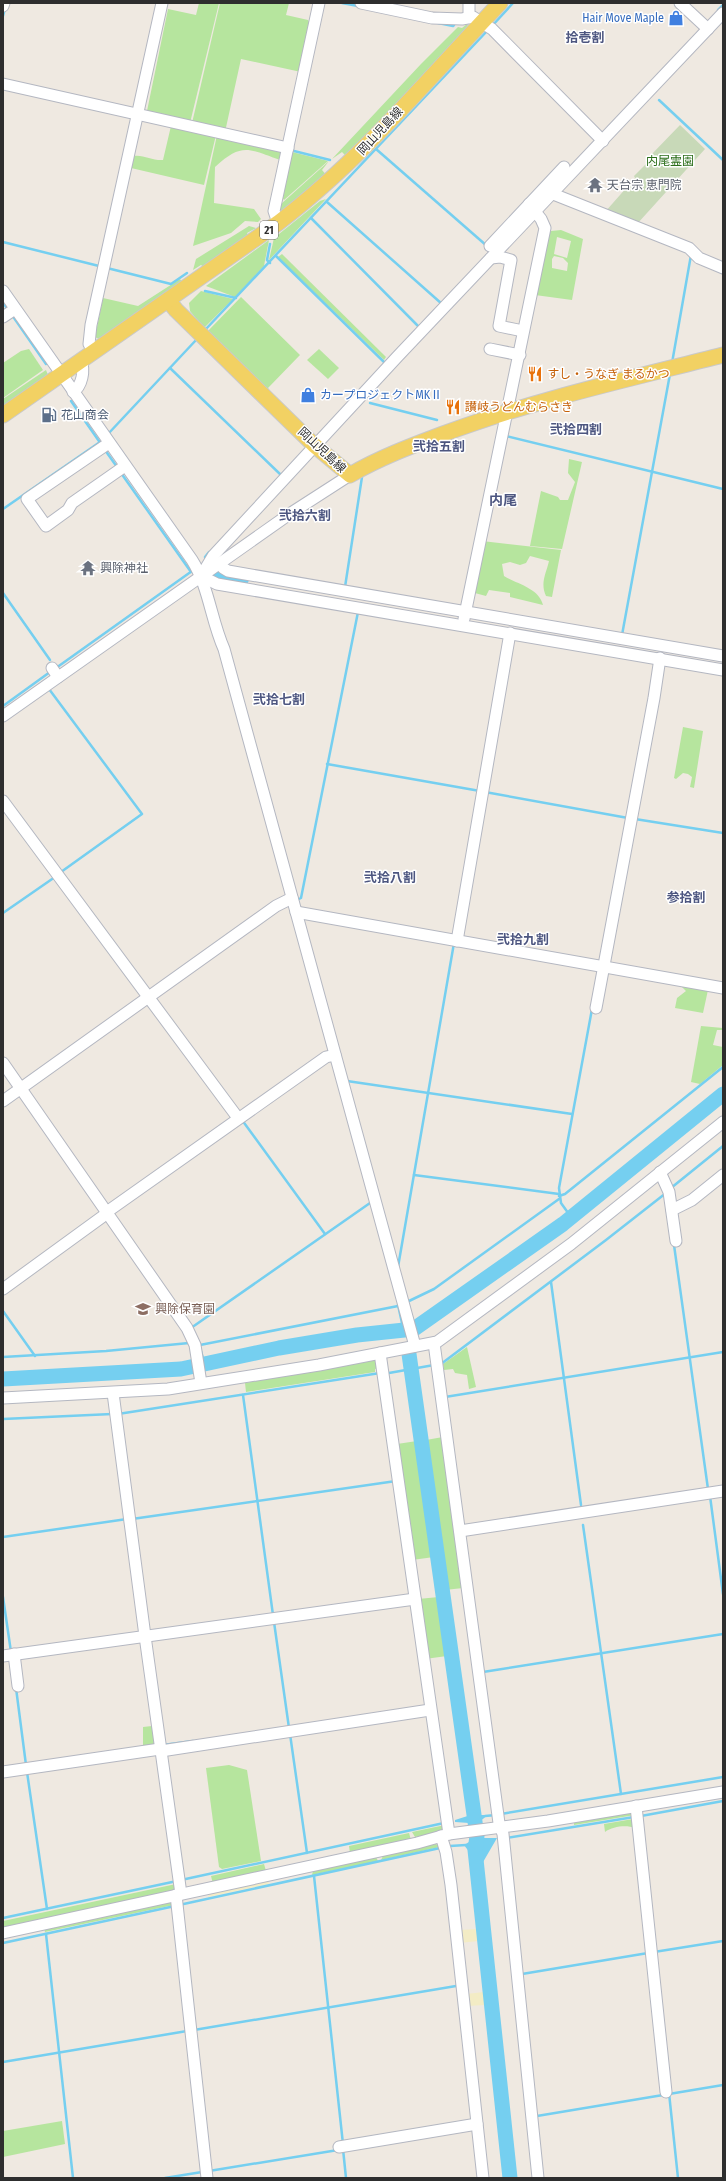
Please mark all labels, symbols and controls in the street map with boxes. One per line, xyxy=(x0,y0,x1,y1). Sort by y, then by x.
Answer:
shop icon: Hair Move Maple xyxy=(667,9,685,27)
place label: Hair Move Maple xyxy=(582,11,664,25)
district label: 拾壱割 xyxy=(565,30,605,45)
street label: 岡山児島線 xyxy=(354,104,406,158)
park label: 内尾霊園 xyxy=(646,154,694,168)
temple icon: 天台宗 恵門院 xyxy=(586,176,604,194)
place label: 天台宗 恵門院 xyxy=(607,178,682,192)
road number: 21 xyxy=(260,221,278,239)
restaurant icon: すし・うなぎ まるかつ xyxy=(526,365,544,383)
place label: すし・うなぎ まるかつ xyxy=(547,367,670,381)
shop icon: カープロジェクトMKⅡ xyxy=(299,386,317,404)
place label: カープロジェクトMKⅡ xyxy=(320,388,442,402)
restaurant icon: 讃岐うどんむらさき xyxy=(444,398,462,416)
place label: 讃岐うどんむらさき xyxy=(465,400,573,414)
fuel station icon: 花山商会 xyxy=(40,406,58,424)
place label: 花山商会 xyxy=(61,408,109,422)
district label: 弐拾四割 xyxy=(550,422,602,437)
street label: 岡山児島線 xyxy=(295,424,349,476)
district label: 弐拾五割 xyxy=(413,439,465,454)
district label: 内尾 xyxy=(489,492,517,509)
district label: 弐拾六割 xyxy=(279,508,331,523)
temple icon: 興除神社 xyxy=(79,559,97,577)
place label: 興除神社 xyxy=(100,561,148,575)
district label: 弐拾七割 xyxy=(253,692,305,707)
district label: 弐拾八割 xyxy=(364,870,416,885)
district label: 参拾割 xyxy=(666,890,706,905)
district label: 弐拾九割 xyxy=(497,932,549,947)
school or university icon: 興除保育園 xyxy=(134,1300,152,1318)
place label: 興除保育園 xyxy=(155,1302,215,1316)

